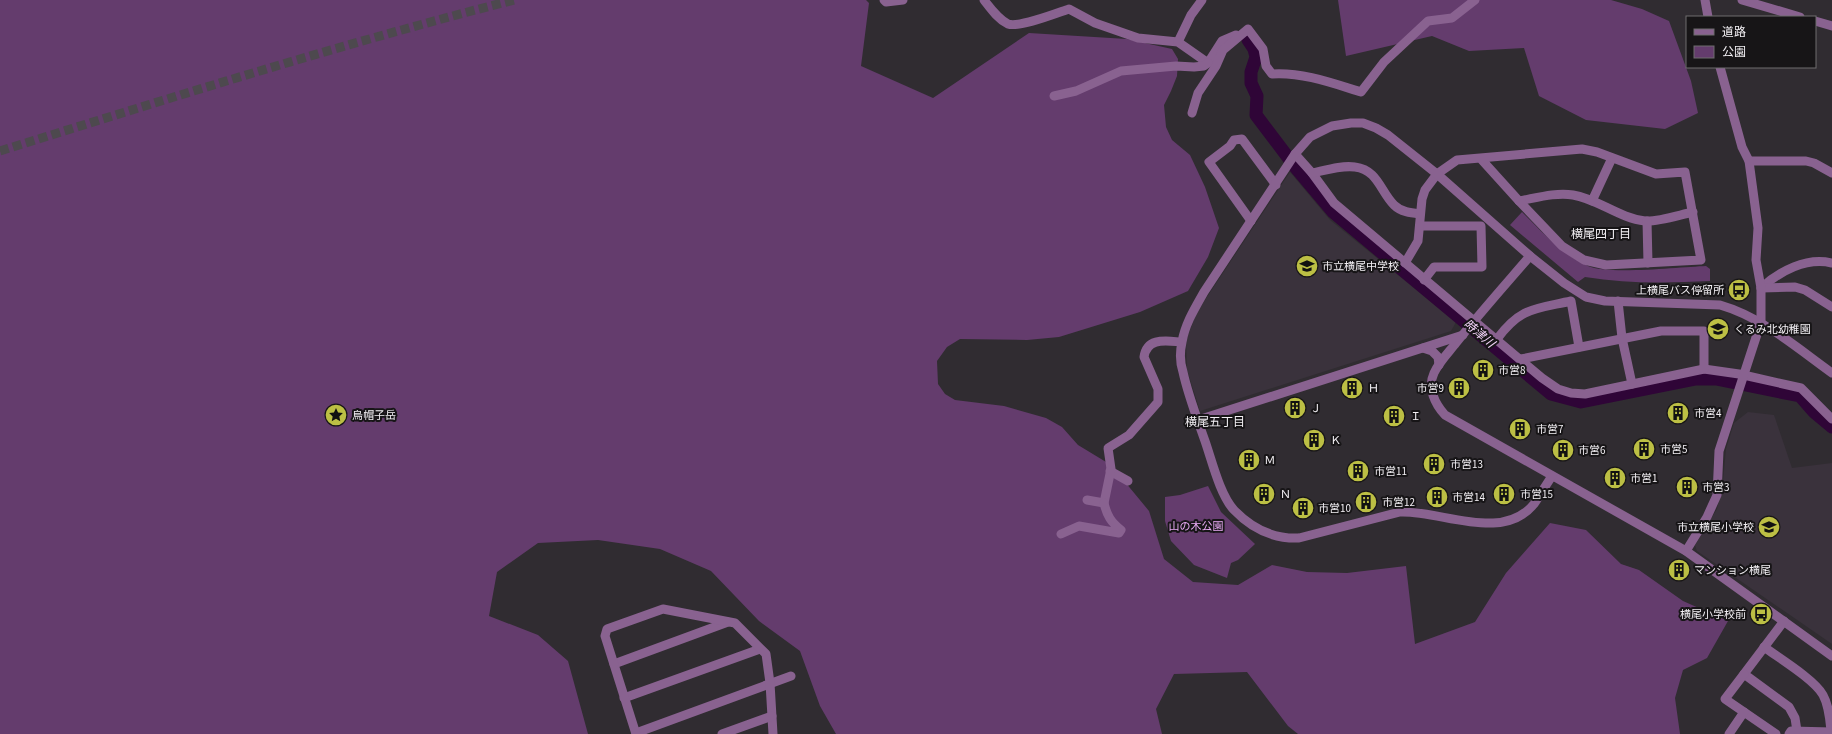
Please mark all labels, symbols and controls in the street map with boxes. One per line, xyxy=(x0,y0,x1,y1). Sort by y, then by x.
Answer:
legend xyxy=(1686,16,1816,68)
text: 道路 xyxy=(1722,24,1746,41)
text: 公園 xyxy=(1722,44,1746,61)
district label: 横尾四丁目 xyxy=(1571,226,1631,243)
school or university icon: 市立横尾中学校 xyxy=(1294,253,1320,279)
place label: 市立横尾中学校 xyxy=(1322,259,1399,274)
bus stop icon: 上横尾バス停留所 xyxy=(1726,277,1752,303)
place label: 上横尾バス停留所 xyxy=(1636,283,1725,298)
water label: 時津川 xyxy=(1460,316,1500,353)
school or university icon: くるみ北幼稚園 xyxy=(1705,316,1731,342)
place label: くるみ北幼稚園 xyxy=(1734,322,1811,337)
building icon: 市営8 xyxy=(1470,357,1496,383)
place label: 市営8 xyxy=(1498,363,1526,378)
building icon: Ｈ xyxy=(1339,375,1365,401)
building icon: 市営9 xyxy=(1446,375,1472,401)
place label: Ｈ xyxy=(1368,381,1379,396)
place label: 市営9 xyxy=(1417,381,1444,396)
building icon: Ｊ xyxy=(1282,395,1308,421)
building icon: 市営4 xyxy=(1665,400,1691,426)
place label: Ｊ xyxy=(1310,401,1321,416)
place icon: 烏帽子岳 xyxy=(323,402,349,428)
building icon: Ｉ xyxy=(1381,403,1407,429)
place label: 市営4 xyxy=(1694,406,1722,421)
place label: 烏帽子岳 xyxy=(352,408,396,423)
place label: Ｉ xyxy=(1410,409,1421,424)
district label: 横尾五丁目 xyxy=(1185,414,1245,431)
building icon: 市営7 xyxy=(1507,416,1533,442)
place label: 市営7 xyxy=(1536,422,1563,437)
building icon: Ｋ xyxy=(1301,427,1327,453)
place label: Ｋ xyxy=(1330,433,1341,448)
building icon: 市営5 xyxy=(1631,436,1657,462)
building icon: 市営6 xyxy=(1550,437,1576,463)
place label: 市営5 xyxy=(1660,442,1687,457)
place label: 市営6 xyxy=(1578,443,1606,458)
building icon: Ｍ xyxy=(1236,447,1262,473)
building icon: 市営13 xyxy=(1421,451,1447,477)
place label: Ｍ xyxy=(1264,453,1275,468)
place label: 市営13 xyxy=(1450,457,1483,472)
building icon: 市営11 xyxy=(1345,458,1371,484)
place label: 市営11 xyxy=(1374,464,1407,479)
building icon: 市営1 xyxy=(1602,465,1628,491)
place label: 市営1 xyxy=(1630,471,1657,486)
building icon: 市営3 xyxy=(1674,474,1700,500)
place label: 市営3 xyxy=(1702,480,1729,495)
building icon: Ｎ xyxy=(1251,481,1277,507)
building icon: 市営15 xyxy=(1491,481,1517,507)
building icon: 市営14 xyxy=(1424,484,1450,510)
place label: Ｎ xyxy=(1280,487,1291,502)
place label: 市営15 xyxy=(1520,487,1553,502)
building icon: 市営12 xyxy=(1353,489,1379,515)
place label: 市営14 xyxy=(1452,490,1485,505)
building icon: 市営10 xyxy=(1290,495,1316,521)
place label: 市営12 xyxy=(1382,495,1415,510)
place label: 市営10 xyxy=(1318,501,1351,516)
school or university icon: 市立横尾小学校 xyxy=(1756,514,1782,540)
park label: 山の木公園 xyxy=(1169,519,1224,534)
place label: 市立横尾小学校 xyxy=(1677,520,1754,535)
building icon: マンション横尾 xyxy=(1666,557,1692,583)
place label: マンション横尾 xyxy=(1694,563,1771,578)
bus stop icon: 横尾小学校前 xyxy=(1748,601,1774,627)
place label: 横尾小学校前 xyxy=(1680,607,1746,622)

